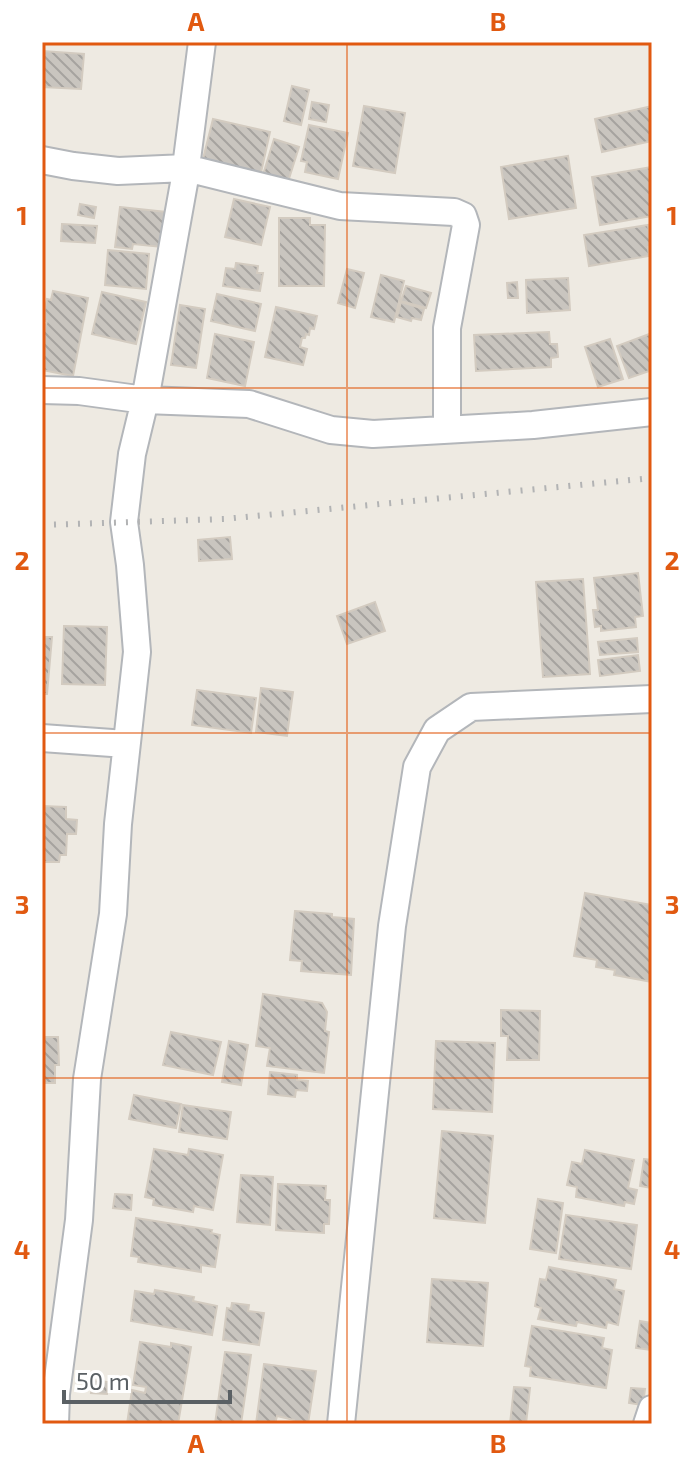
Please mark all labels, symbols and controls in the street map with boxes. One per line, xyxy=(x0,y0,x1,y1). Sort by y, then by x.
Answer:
text: A xyxy=(188,5,205,36)
text: B xyxy=(490,5,506,36)
text: 1 xyxy=(16,199,28,230)
text: 1 xyxy=(666,199,678,230)
text: 2 xyxy=(14,544,30,575)
text: 2 xyxy=(664,544,680,575)
text: 3 xyxy=(15,888,29,919)
text: 3 xyxy=(665,888,679,919)
text: 4 xyxy=(14,1233,30,1264)
text: 4 xyxy=(664,1233,680,1264)
scale bar xyxy=(64,1354,230,1404)
text: 50 m xyxy=(76,1366,130,1395)
text: A xyxy=(188,1427,205,1458)
text: B xyxy=(490,1427,506,1458)

